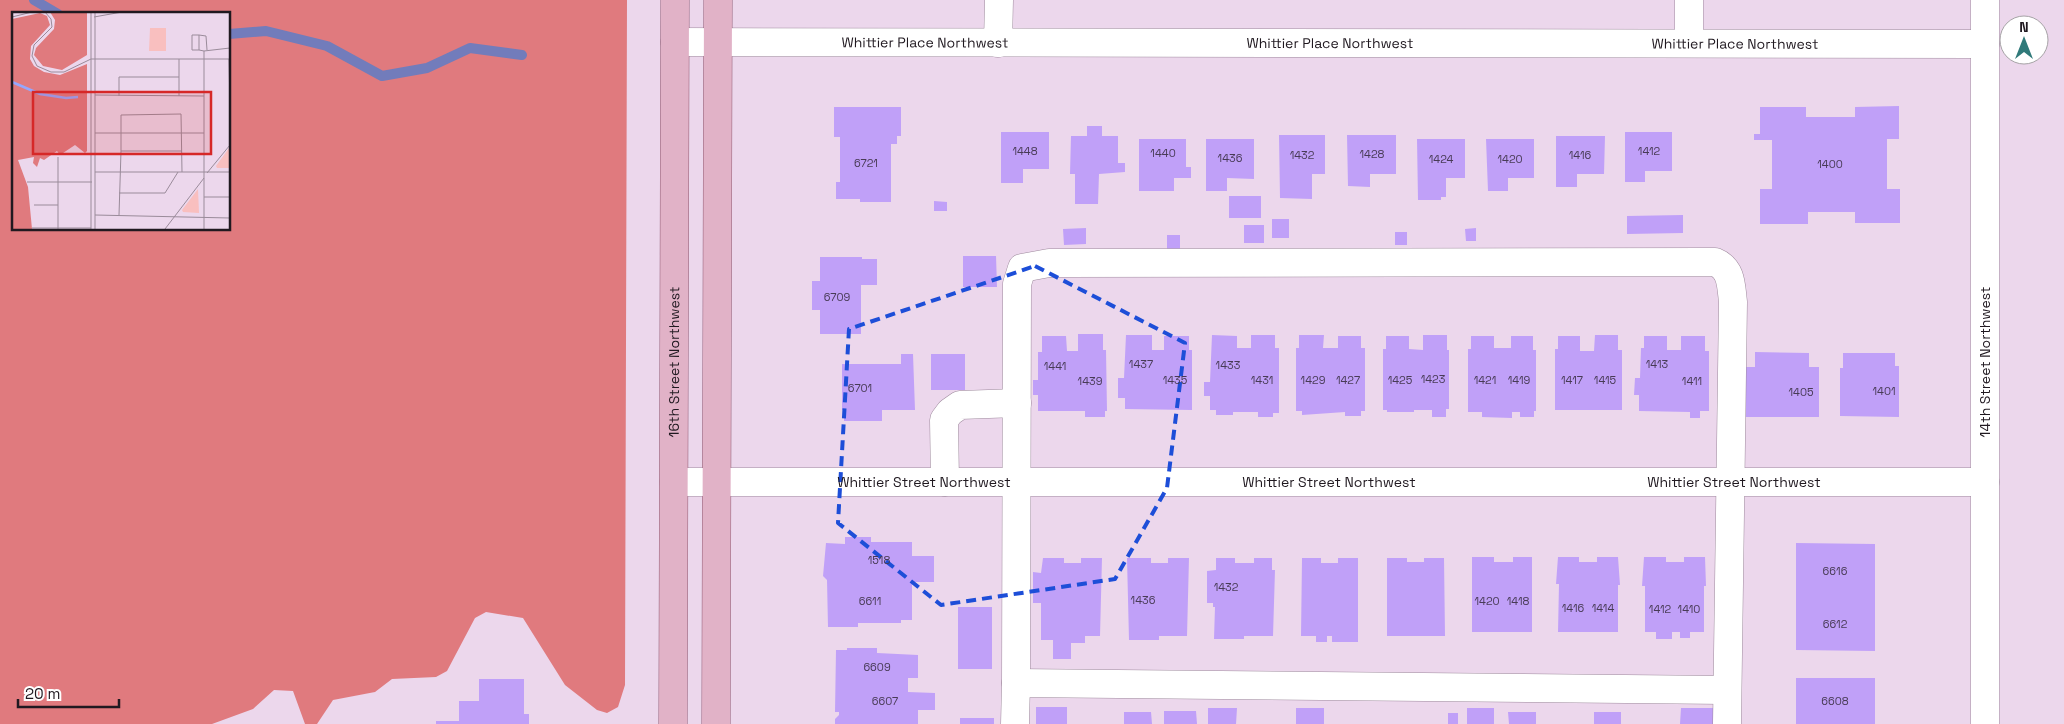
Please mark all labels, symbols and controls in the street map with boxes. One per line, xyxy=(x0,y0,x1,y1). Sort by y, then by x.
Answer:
inset map xyxy=(12,12,230,230)
north arrow xyxy=(1999,15,2049,65)
text: N xyxy=(2019,18,2029,36)
street label: Whittier Place Northwest xyxy=(841,33,1009,52)
street label: Whittier Place Northwest xyxy=(1246,34,1414,52)
street label: Whittier Place Northwest xyxy=(1651,34,1819,53)
house number: 1448 xyxy=(1012,144,1038,158)
house number: 1412 xyxy=(1638,144,1661,158)
house number: 1440 xyxy=(1150,146,1176,160)
house number: 1428 xyxy=(1360,147,1385,161)
house number: 1432 xyxy=(1290,148,1315,162)
house number: 1416 xyxy=(1569,148,1592,162)
house number: 1436 xyxy=(1218,151,1243,165)
house number: 1424 xyxy=(1429,152,1453,166)
house number: 1420 xyxy=(1497,152,1523,166)
house number: 6721 xyxy=(854,156,878,170)
house number: 1400 xyxy=(1817,157,1843,171)
street label: 16th Street Northwest xyxy=(665,287,683,437)
street label: 14th Street Northwest xyxy=(1976,287,1994,437)
house number: 6709 xyxy=(824,290,851,304)
house number: 1437 xyxy=(1129,357,1153,371)
house number: 1413 xyxy=(1646,357,1669,371)
house number: 1433 xyxy=(1216,358,1241,372)
house number: 1441 xyxy=(1044,359,1066,373)
house number: 1423 xyxy=(1421,372,1446,386)
house number: 1435 xyxy=(1163,373,1188,387)
house number: 1431 xyxy=(1251,373,1273,387)
house number: 1429 xyxy=(1301,373,1326,387)
house number: 1427 xyxy=(1336,373,1360,387)
house number: 1425 xyxy=(1388,373,1413,387)
house number: 1421 xyxy=(1474,373,1496,387)
house number: 1419 xyxy=(1508,373,1531,387)
house number: 1417 xyxy=(1561,373,1583,387)
house number: 1415 xyxy=(1594,373,1617,387)
house number: 1439 xyxy=(1078,374,1103,388)
house number: 1411 xyxy=(1682,374,1702,388)
house number: 6701 xyxy=(848,381,872,395)
house number: 1401 xyxy=(1872,384,1896,398)
house number: 1405 xyxy=(1788,385,1814,399)
street label: Whittier Street Northwest xyxy=(837,473,1011,491)
street label: Whittier Street Northwest xyxy=(1242,473,1416,491)
street label: Whittier Street Northwest xyxy=(1647,473,1821,491)
house number: 1518 xyxy=(868,553,890,567)
house number: 6616 xyxy=(1823,564,1848,578)
house number: 1432 xyxy=(1214,580,1239,594)
house number: 1436 xyxy=(1131,593,1156,607)
house number: 6611 xyxy=(859,594,881,608)
house number: 1420 xyxy=(1474,594,1500,608)
house number: 1418 xyxy=(1507,594,1529,608)
house number: 1416 xyxy=(1562,601,1585,615)
house number: 1414 xyxy=(1592,601,1614,615)
house number: 1412 xyxy=(1649,602,1672,616)
house number: 1410 xyxy=(1678,602,1700,616)
house number: 6612 xyxy=(1823,617,1848,631)
house number: 6609 xyxy=(863,660,891,674)
scale bar xyxy=(18,676,119,708)
text: 20 m xyxy=(25,684,60,703)
house number: 6607 xyxy=(872,694,898,708)
house number: 6608 xyxy=(1821,694,1849,708)

